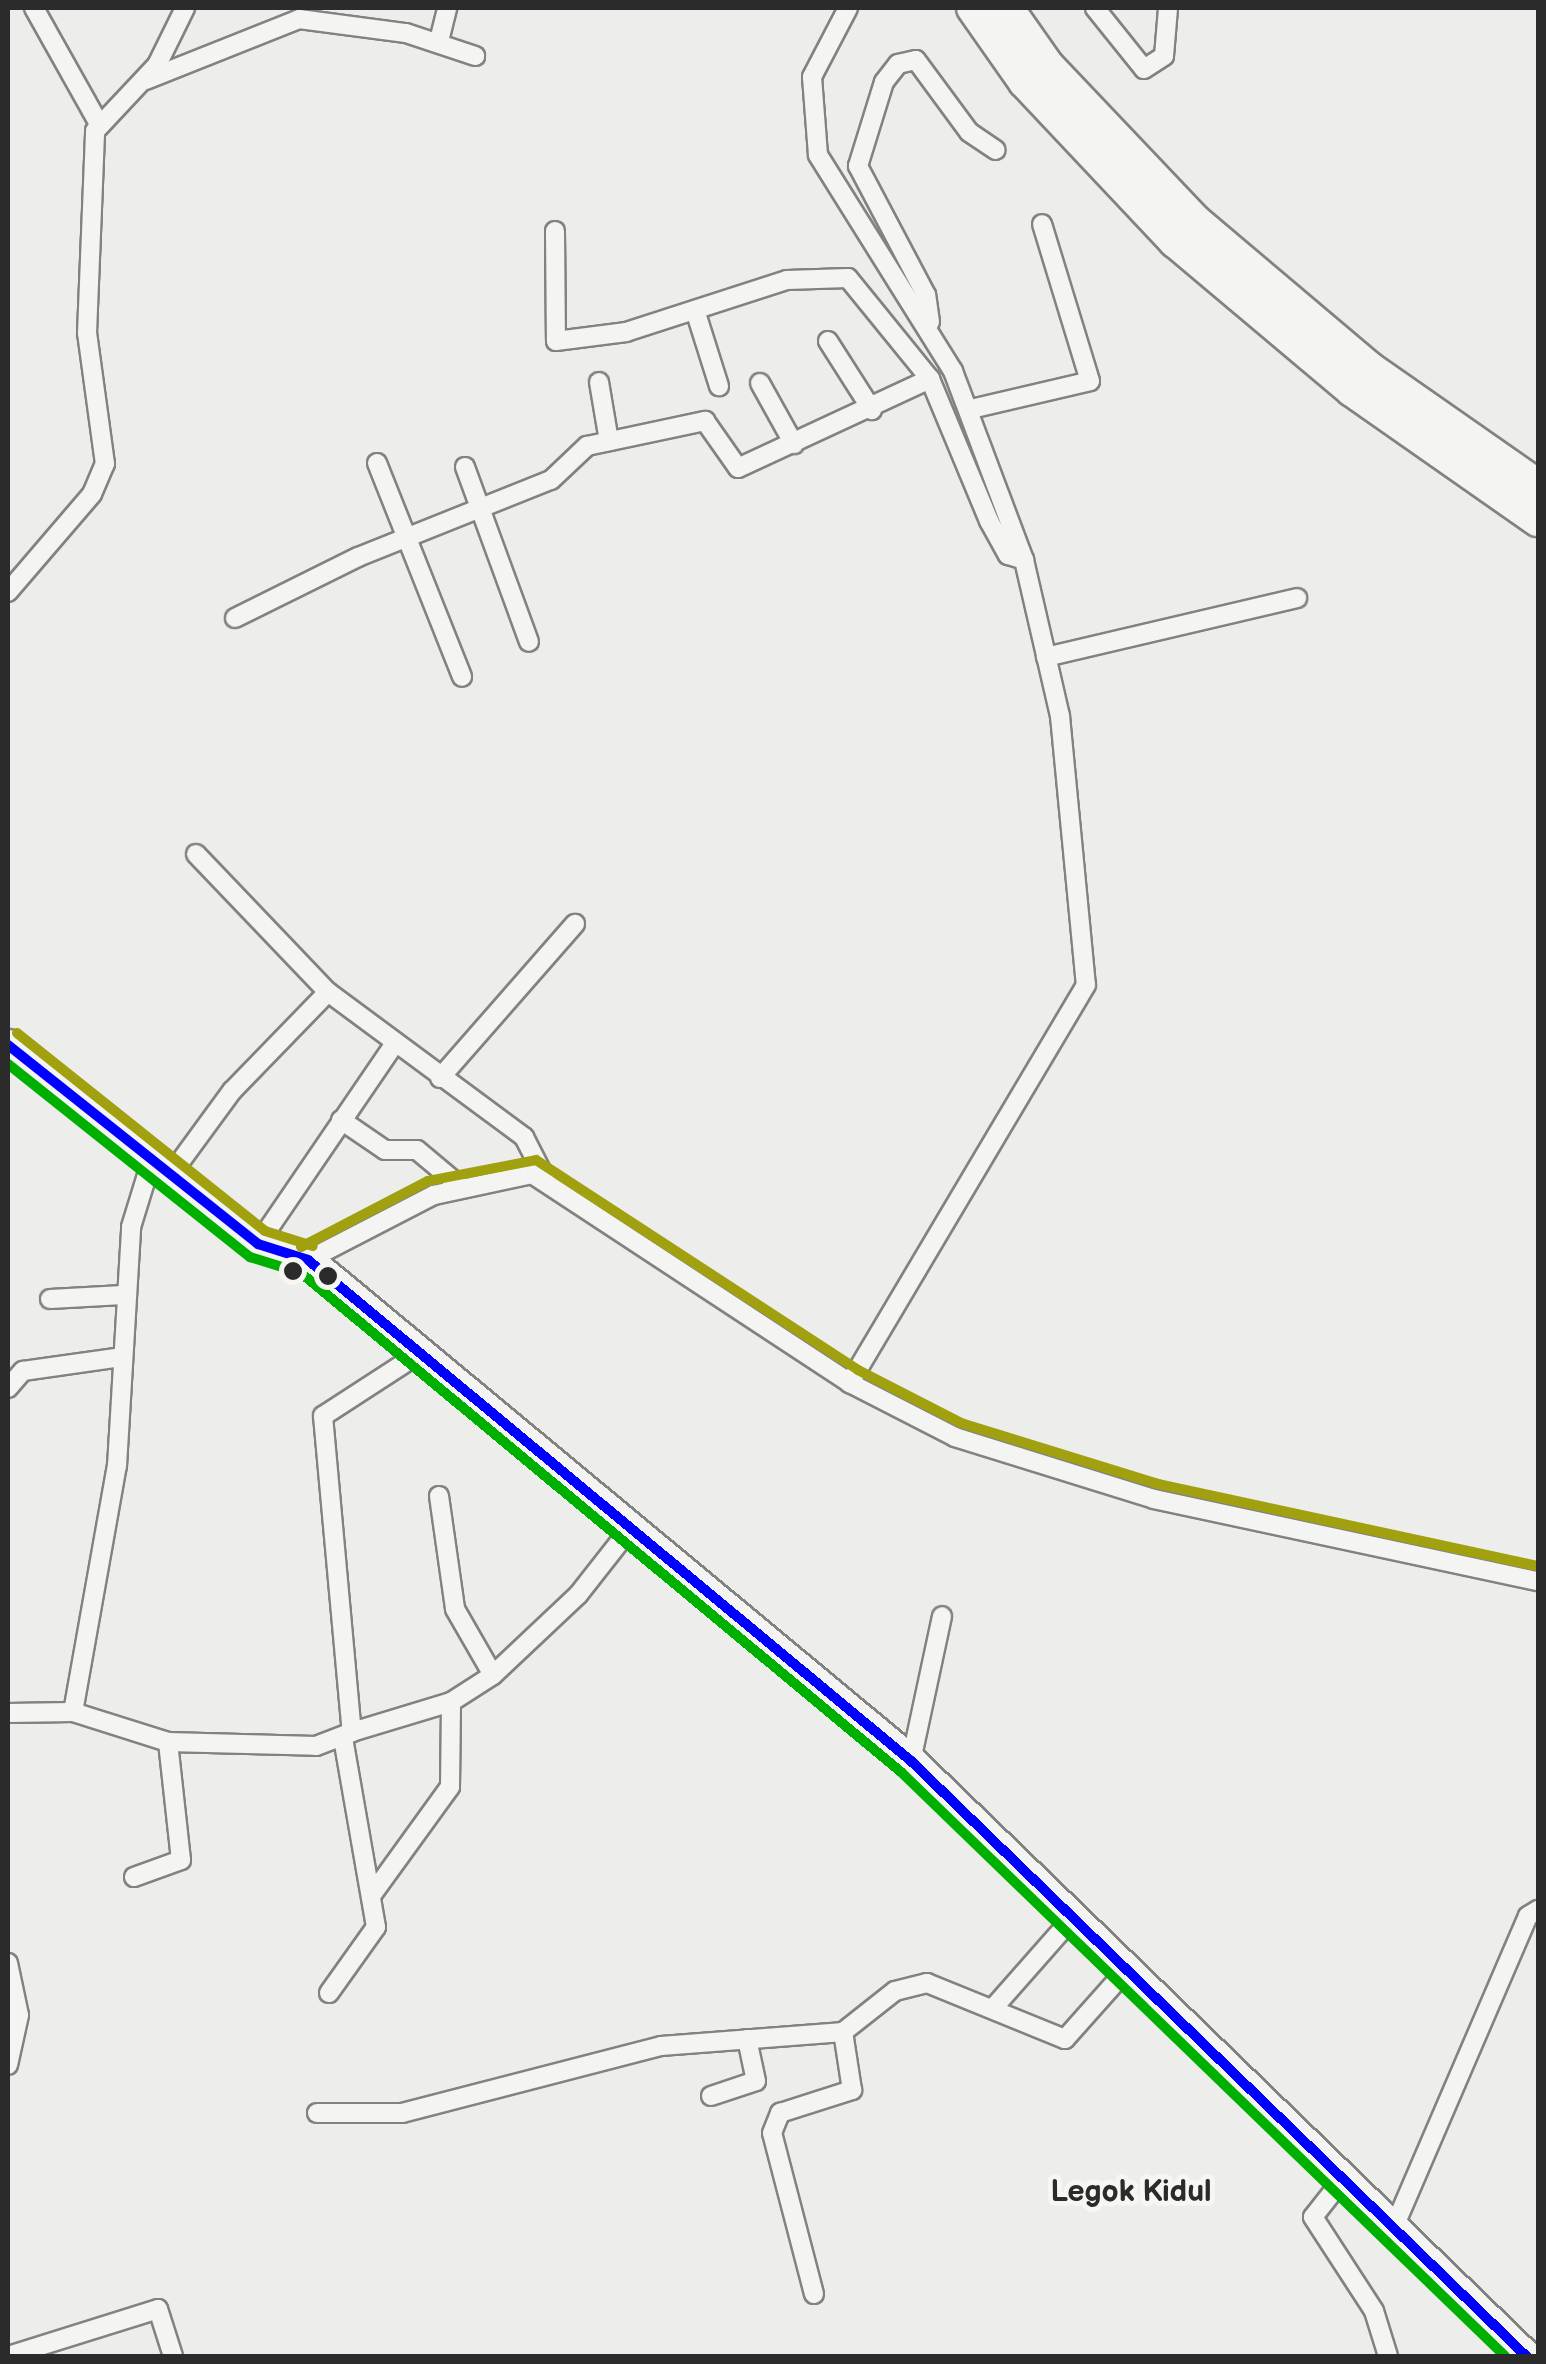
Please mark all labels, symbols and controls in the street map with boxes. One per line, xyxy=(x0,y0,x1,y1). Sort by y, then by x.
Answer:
unlabelled marker xyxy=(283,1261,303,1281)
unlabelled marker xyxy=(318,1266,338,1286)
district label: Legok Kidul xyxy=(1050,2174,1212,2210)

